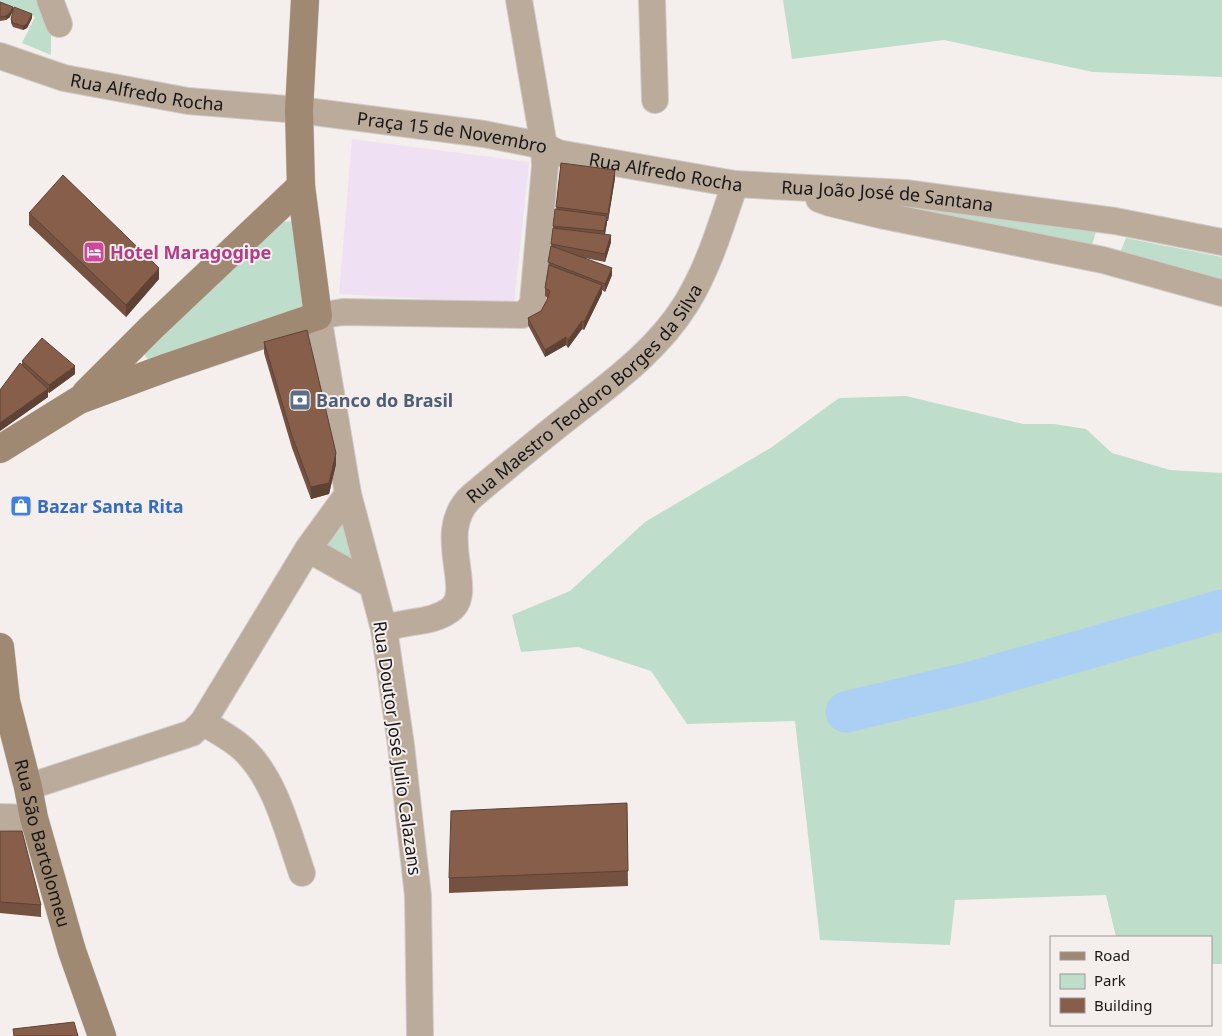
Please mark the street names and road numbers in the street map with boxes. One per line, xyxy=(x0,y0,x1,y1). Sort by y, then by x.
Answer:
street label: Rua Alfredo Rocha xyxy=(68,67,225,116)
street label: Praça 15 de Novembro xyxy=(356,106,549,158)
street label: Rua Alfredo Rocha xyxy=(587,147,743,196)
street label: Rua João José de Santana xyxy=(781,174,995,217)
street label: Rua Maestro Teodoro Borges da Silva xyxy=(461,280,707,508)
street label: Rua Doutor José Julio Calazans xyxy=(368,619,428,877)
street label: Rua São Bartolomeu xyxy=(9,756,77,930)

